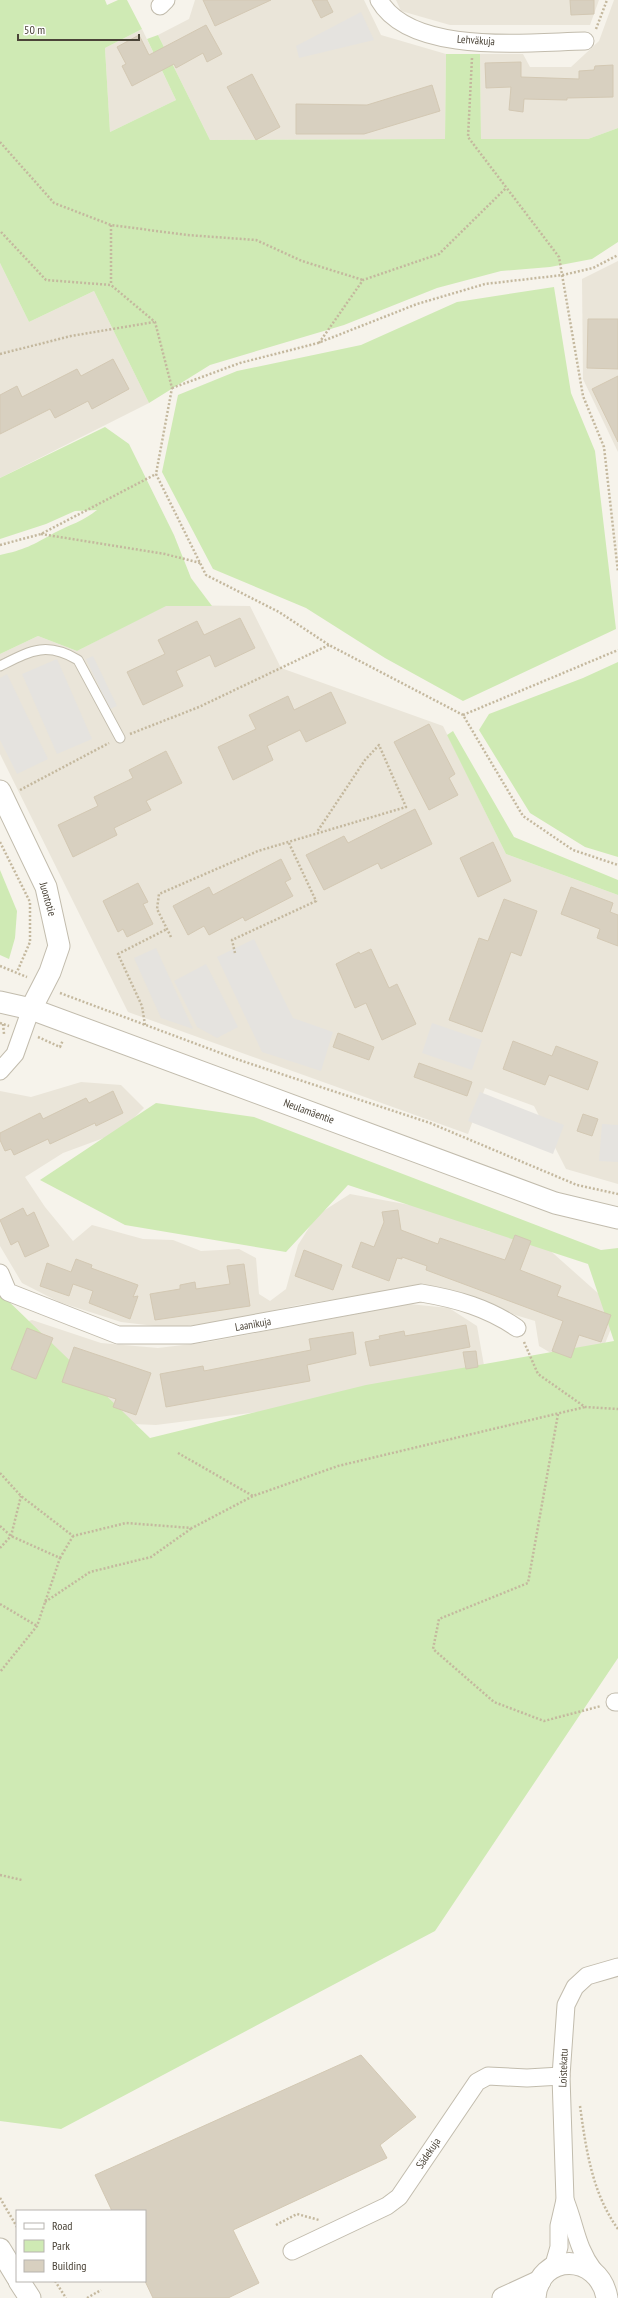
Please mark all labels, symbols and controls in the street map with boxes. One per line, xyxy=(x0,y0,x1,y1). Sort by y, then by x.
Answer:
scale bar xyxy=(18,16,139,42)
text: 50 m xyxy=(24,22,45,37)
street label: Lehväkuja xyxy=(457,32,495,48)
street label: Juontotie xyxy=(36,879,60,918)
street label: Neulamäentie xyxy=(282,1095,337,1127)
street label: Laanikuja xyxy=(234,1314,272,1334)
street label: Loistekatu xyxy=(555,2048,571,2088)
street label: Sädekuja xyxy=(413,2135,443,2171)
legend xyxy=(16,2210,146,2282)
text: Road xyxy=(52,2218,72,2233)
text: Park xyxy=(52,2238,70,2253)
text: Building xyxy=(52,2258,87,2273)

